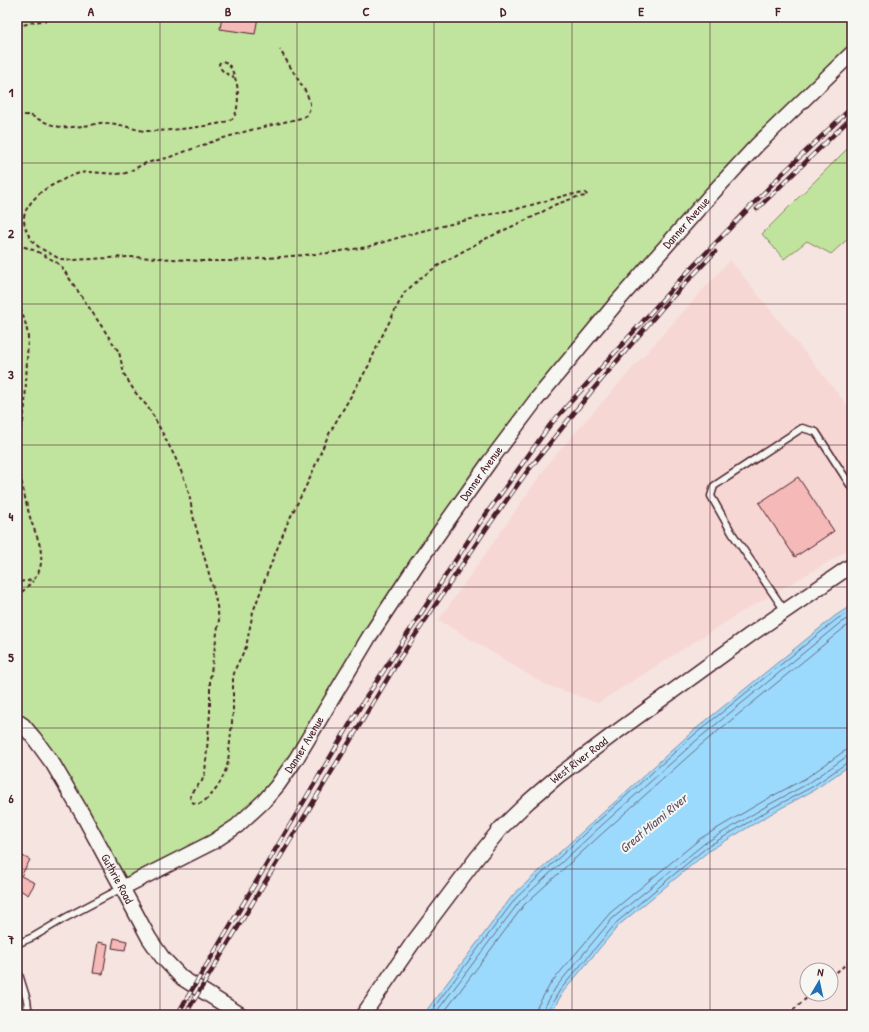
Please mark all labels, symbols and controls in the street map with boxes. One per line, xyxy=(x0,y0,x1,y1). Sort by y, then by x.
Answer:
text: A xyxy=(88,2,95,20)
text: B xyxy=(225,2,232,20)
text: C xyxy=(362,2,370,20)
text: D xyxy=(500,2,507,20)
text: E xyxy=(638,2,644,20)
text: F xyxy=(775,2,782,20)
text: 1 xyxy=(9,83,14,101)
street label: Danner Avenue xyxy=(658,193,714,252)
text: 2 xyxy=(8,224,15,242)
text: 3 xyxy=(8,365,14,383)
street label: Danner Avenue xyxy=(455,442,507,504)
text: 4 xyxy=(9,507,14,525)
text: 5 xyxy=(8,648,14,666)
street label: Danner Avenue xyxy=(280,713,328,776)
street label: West River Road xyxy=(546,732,611,787)
water label: Great Miami River xyxy=(615,788,692,857)
text: 6 xyxy=(8,789,14,807)
street label: Guthrie Road xyxy=(97,851,138,907)
text: 7 xyxy=(7,930,15,948)
north arrow xyxy=(799,962,839,1002)
text: N xyxy=(817,965,825,980)

